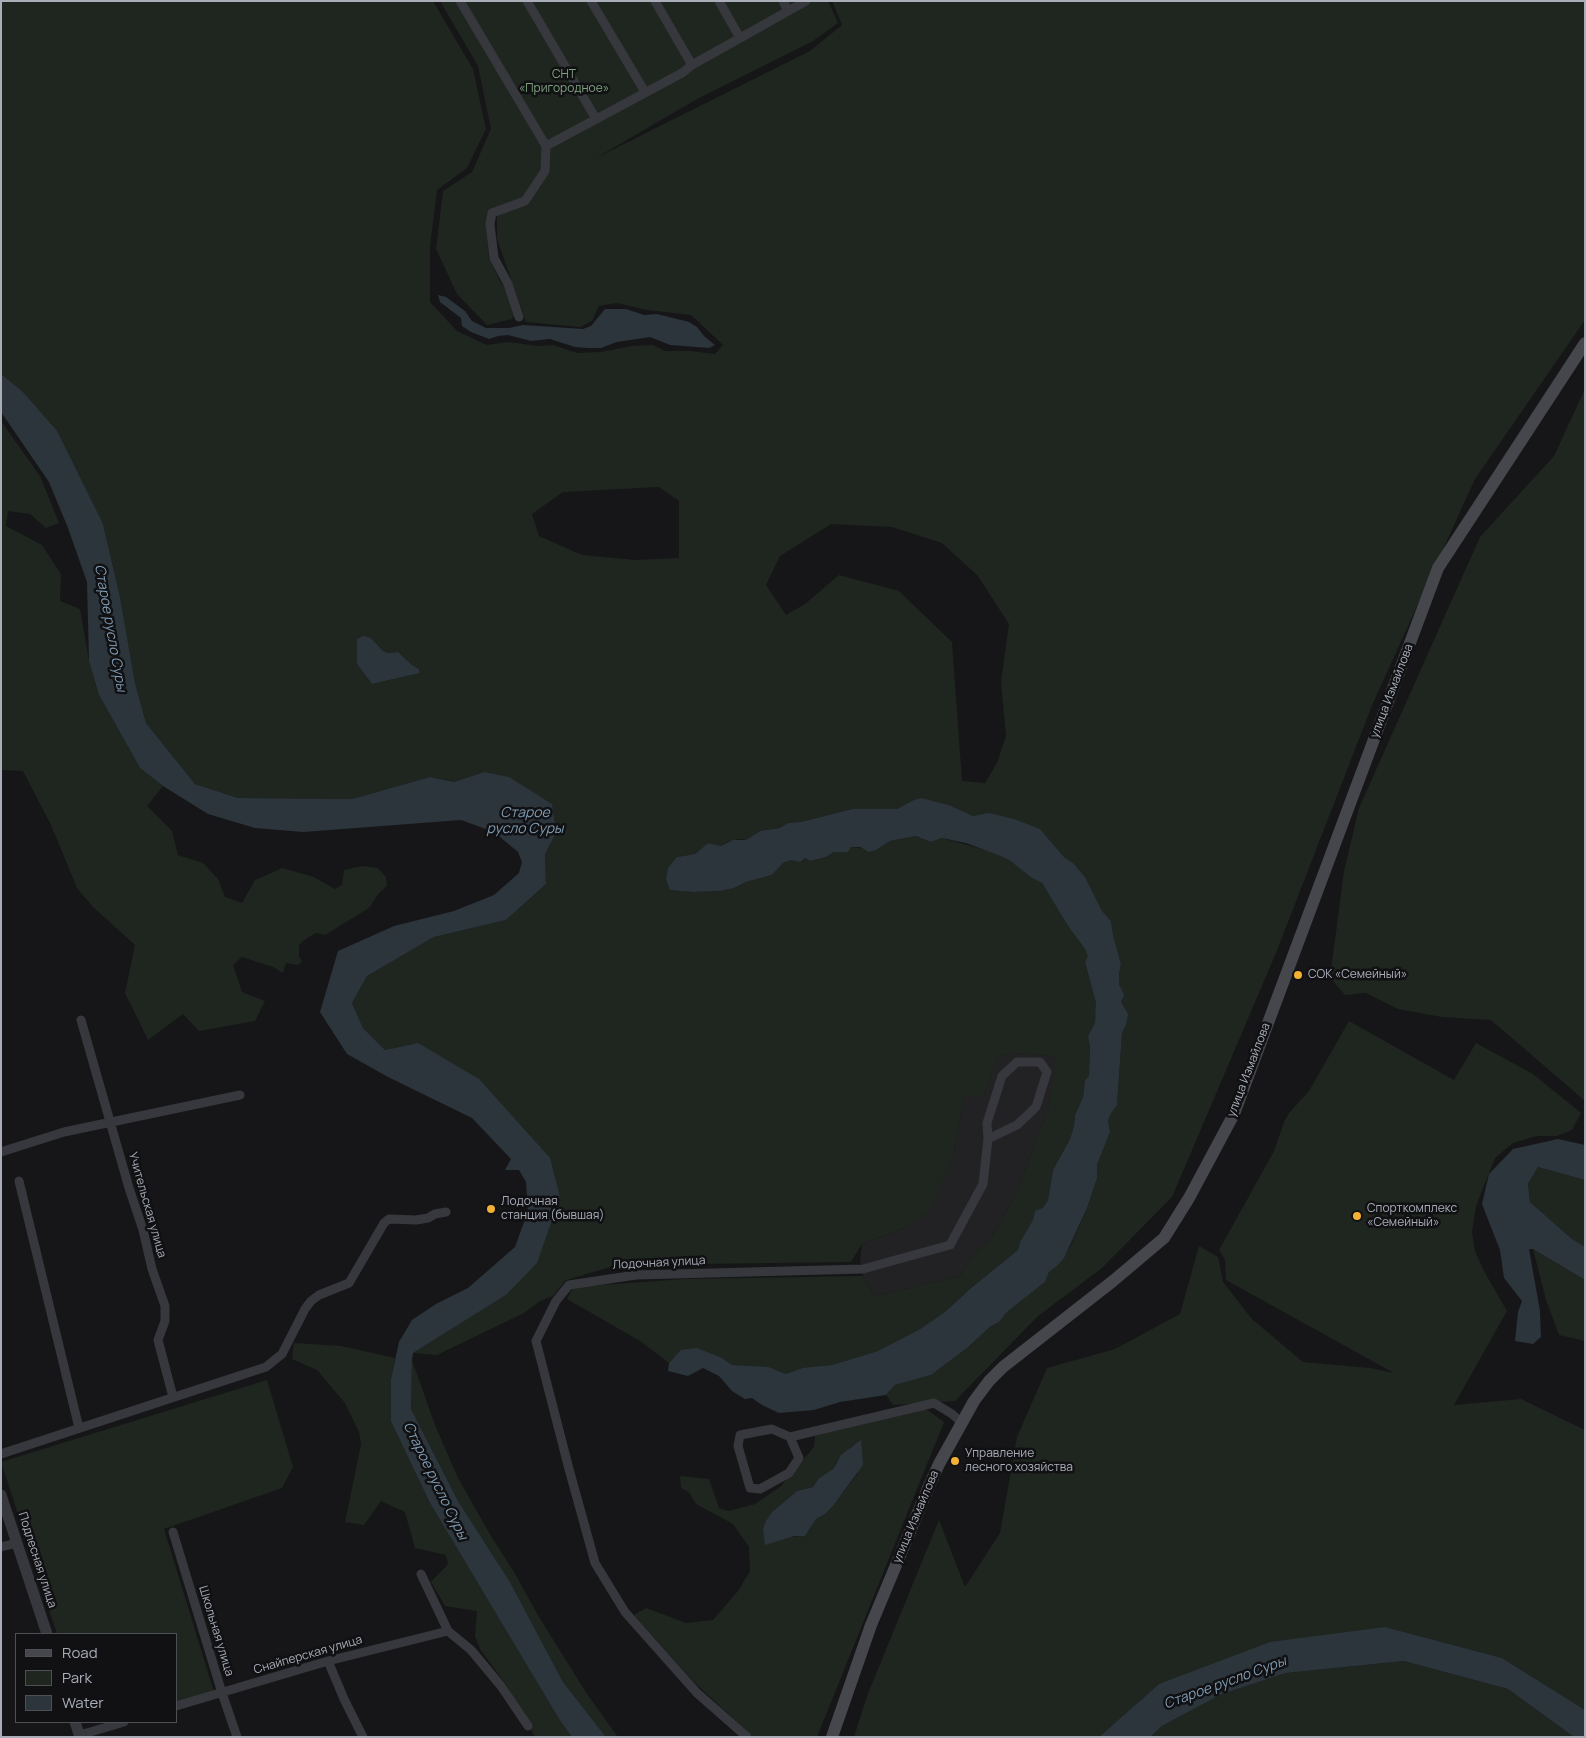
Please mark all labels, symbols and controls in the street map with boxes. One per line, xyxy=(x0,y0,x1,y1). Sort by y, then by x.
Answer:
park label: СНТ «Пригородное» xyxy=(519,68,609,96)
water label: Старое русло Суры xyxy=(91,563,129,693)
street label: улица Измайлова xyxy=(1367,642,1417,740)
water label: Старое русло Суры xyxy=(487,805,563,838)
place label: СОК «Семейный» xyxy=(1308,968,1407,982)
marker: СОК «Семейный» xyxy=(1292,969,1304,981)
street label: улица Измайлова xyxy=(1224,1021,1274,1119)
street label: Учительская улица xyxy=(125,1151,169,1259)
place label: Лодочная станция (бывшая) xyxy=(501,1195,604,1223)
place label: Спорткомплекс «Семейный» xyxy=(1367,1202,1457,1230)
marker: Лодочная станция (бывшая) xyxy=(485,1203,497,1215)
marker: Спорткомплекс «Семейный» xyxy=(1351,1210,1363,1222)
street label: Лодочная улица xyxy=(612,1253,706,1273)
water label: Старое русло Суры xyxy=(399,1419,471,1543)
place label: Управление лесного хозяйства xyxy=(965,1447,1073,1475)
marker: Управление лесного хозяйства xyxy=(949,1455,961,1467)
street label: улица Измайлова xyxy=(890,1468,942,1566)
street label: Подлесная улица xyxy=(15,1510,59,1610)
street label: Школьная улица xyxy=(195,1584,237,1678)
legend xyxy=(15,1633,178,1723)
street label: Снайперская улица xyxy=(252,1633,364,1677)
text: Road xyxy=(62,1642,98,1663)
water label: Старое русло Суры xyxy=(1162,1653,1288,1713)
text: Park xyxy=(62,1667,92,1688)
text: Water xyxy=(62,1692,104,1713)

